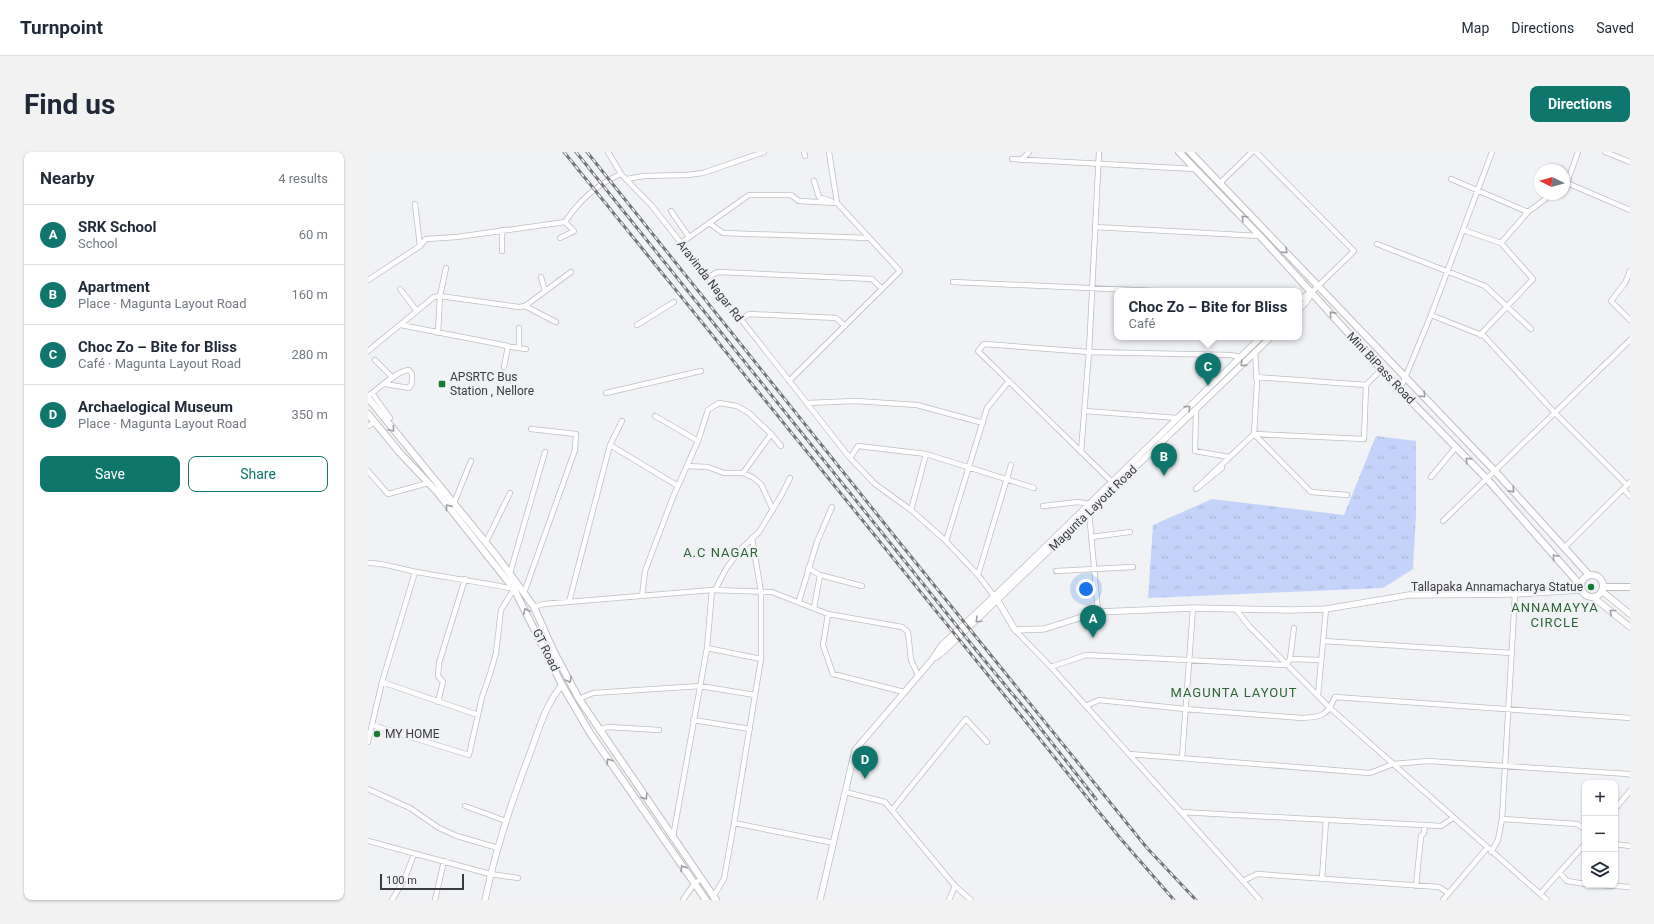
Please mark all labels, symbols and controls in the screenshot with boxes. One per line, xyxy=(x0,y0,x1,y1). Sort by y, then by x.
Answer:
text: Turnpoint xyxy=(20,16,103,39)
text: Map xyxy=(1462,20,1489,36)
text: Directions xyxy=(1511,20,1574,36)
text: Saved xyxy=(1596,20,1634,36)
button: Directions xyxy=(1530,86,1630,122)
text: Find us xyxy=(24,88,115,121)
north arrow xyxy=(1534,164,1570,200)
text: Nearby xyxy=(40,168,95,188)
text: 4 results xyxy=(278,171,328,186)
one-way arrow xyxy=(1241,215,1249,223)
text: SRK School xyxy=(78,218,156,236)
text: A xyxy=(49,227,57,242)
text: 60 m xyxy=(299,227,328,242)
text: School xyxy=(78,236,118,251)
street label: Aravinda Nagar Rd xyxy=(674,238,746,324)
one-way arrow xyxy=(1280,246,1287,254)
text: Apartment xyxy=(78,278,150,296)
text: B xyxy=(49,287,57,302)
text: 160 m xyxy=(291,287,328,302)
popup xyxy=(1114,288,1302,340)
text: Place · Magunta Layout Road xyxy=(78,296,247,311)
text: Choc Zo – Bite for Bliss xyxy=(1129,298,1287,316)
one-way arrow xyxy=(1329,311,1336,319)
text: Café xyxy=(1129,316,1155,331)
street label: Mini BiPass Road xyxy=(1344,329,1418,407)
text: Choc Zo – Bite for Bliss xyxy=(78,338,237,356)
text: C xyxy=(49,347,57,362)
text: 280 m xyxy=(291,347,328,362)
pin: C xyxy=(1195,353,1221,386)
text: Café · Magunta Layout Road xyxy=(78,356,241,371)
one-way arrow xyxy=(1240,360,1248,367)
place label: APSRTC Bus Station , Nellore xyxy=(450,370,534,398)
marker: APSRTC Bus Station , Nellore xyxy=(437,379,447,389)
one-way arrow xyxy=(1418,391,1425,398)
text: Archaelogical Museum xyxy=(78,398,233,416)
one-way arrow xyxy=(1183,405,1191,413)
text: D xyxy=(49,407,57,422)
text: 350 m xyxy=(291,407,328,422)
text: Place · Magunta Layout Road xyxy=(78,416,247,431)
one-way arrow xyxy=(388,424,395,431)
pin: B xyxy=(1151,443,1177,476)
button: Save xyxy=(40,456,180,492)
button: Share xyxy=(188,456,328,492)
one-way arrow xyxy=(1466,457,1473,465)
street label: Magunta Layout Road xyxy=(1046,462,1140,554)
one-way arrow xyxy=(1508,485,1515,493)
one-way arrow xyxy=(446,505,453,512)
district label: A.C NAGAR xyxy=(683,545,759,560)
one-way arrow xyxy=(1553,554,1560,561)
your location xyxy=(1076,579,1096,599)
place label: Tallapaka Annamacharya Statue xyxy=(1411,580,1583,594)
marker: Tallapaka Annamacharya Statue xyxy=(1586,582,1596,592)
district label: ANNAMAYYA CIRCLE xyxy=(1511,600,1599,630)
pin: A xyxy=(1080,605,1106,638)
one-way arrow xyxy=(523,608,531,615)
one-way arrow xyxy=(1609,610,1616,617)
one-way arrow xyxy=(975,615,983,622)
street label: GT Road xyxy=(530,626,562,674)
one-way arrow xyxy=(564,676,572,683)
district label: MAGUNTA LAYOUT xyxy=(1171,685,1297,700)
place label: MY HOME xyxy=(385,727,440,741)
marker: MY HOME xyxy=(372,729,382,739)
pin: D xyxy=(852,746,878,779)
one-way arrow xyxy=(606,758,614,765)
map controls xyxy=(1582,780,1618,888)
button: + xyxy=(1582,780,1618,816)
one-way arrow xyxy=(640,792,647,799)
button: − xyxy=(1582,816,1618,852)
button: layers xyxy=(1582,852,1618,888)
one-way arrow xyxy=(680,865,688,872)
scale bar xyxy=(380,872,464,891)
text: 100 m xyxy=(386,874,417,887)

